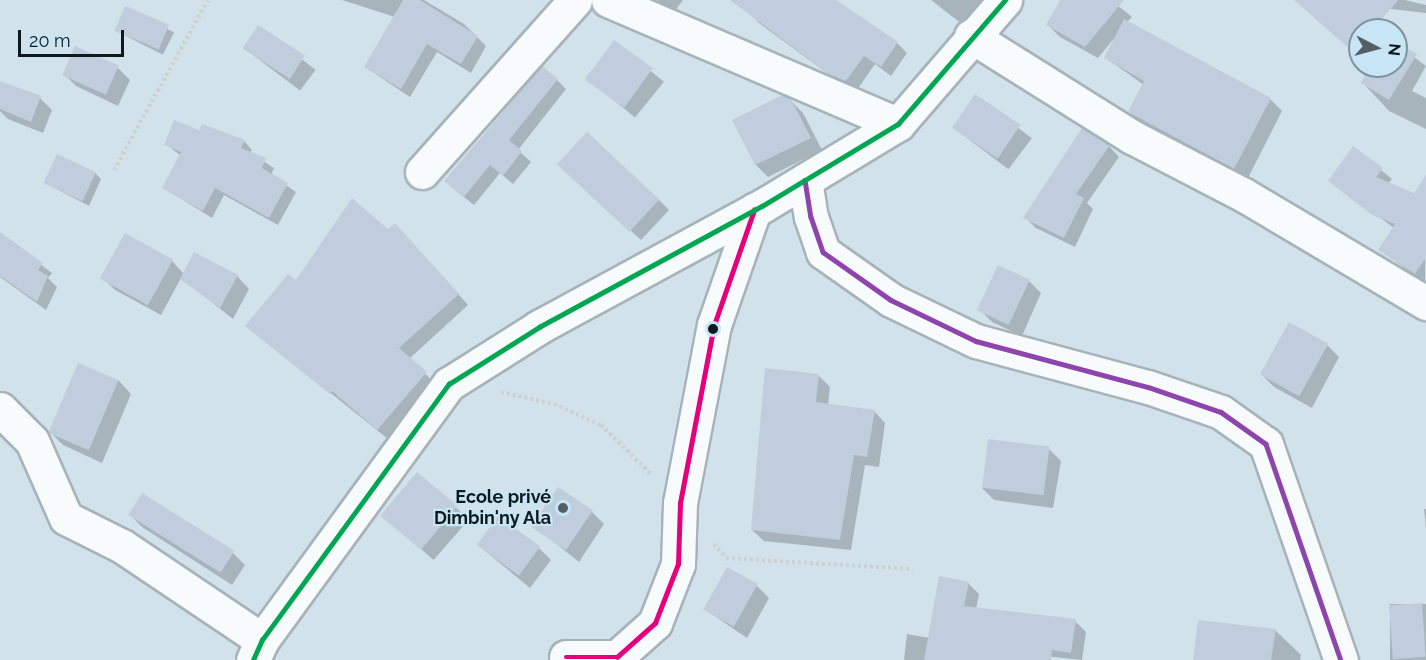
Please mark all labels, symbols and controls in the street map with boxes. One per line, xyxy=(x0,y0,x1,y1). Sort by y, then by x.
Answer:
scale bar xyxy=(21,18,128,56)
north arrow xyxy=(1348,18,1408,78)
text: 20 m xyxy=(29,30,71,51)
text: N xyxy=(1384,43,1404,57)
unlabelled marker xyxy=(707,323,719,335)
place label: Ecole privé Dimbin'ny Ala xyxy=(433,487,551,530)
marker: Ecole privé Dimbin'ny Ala xyxy=(556,501,570,515)

